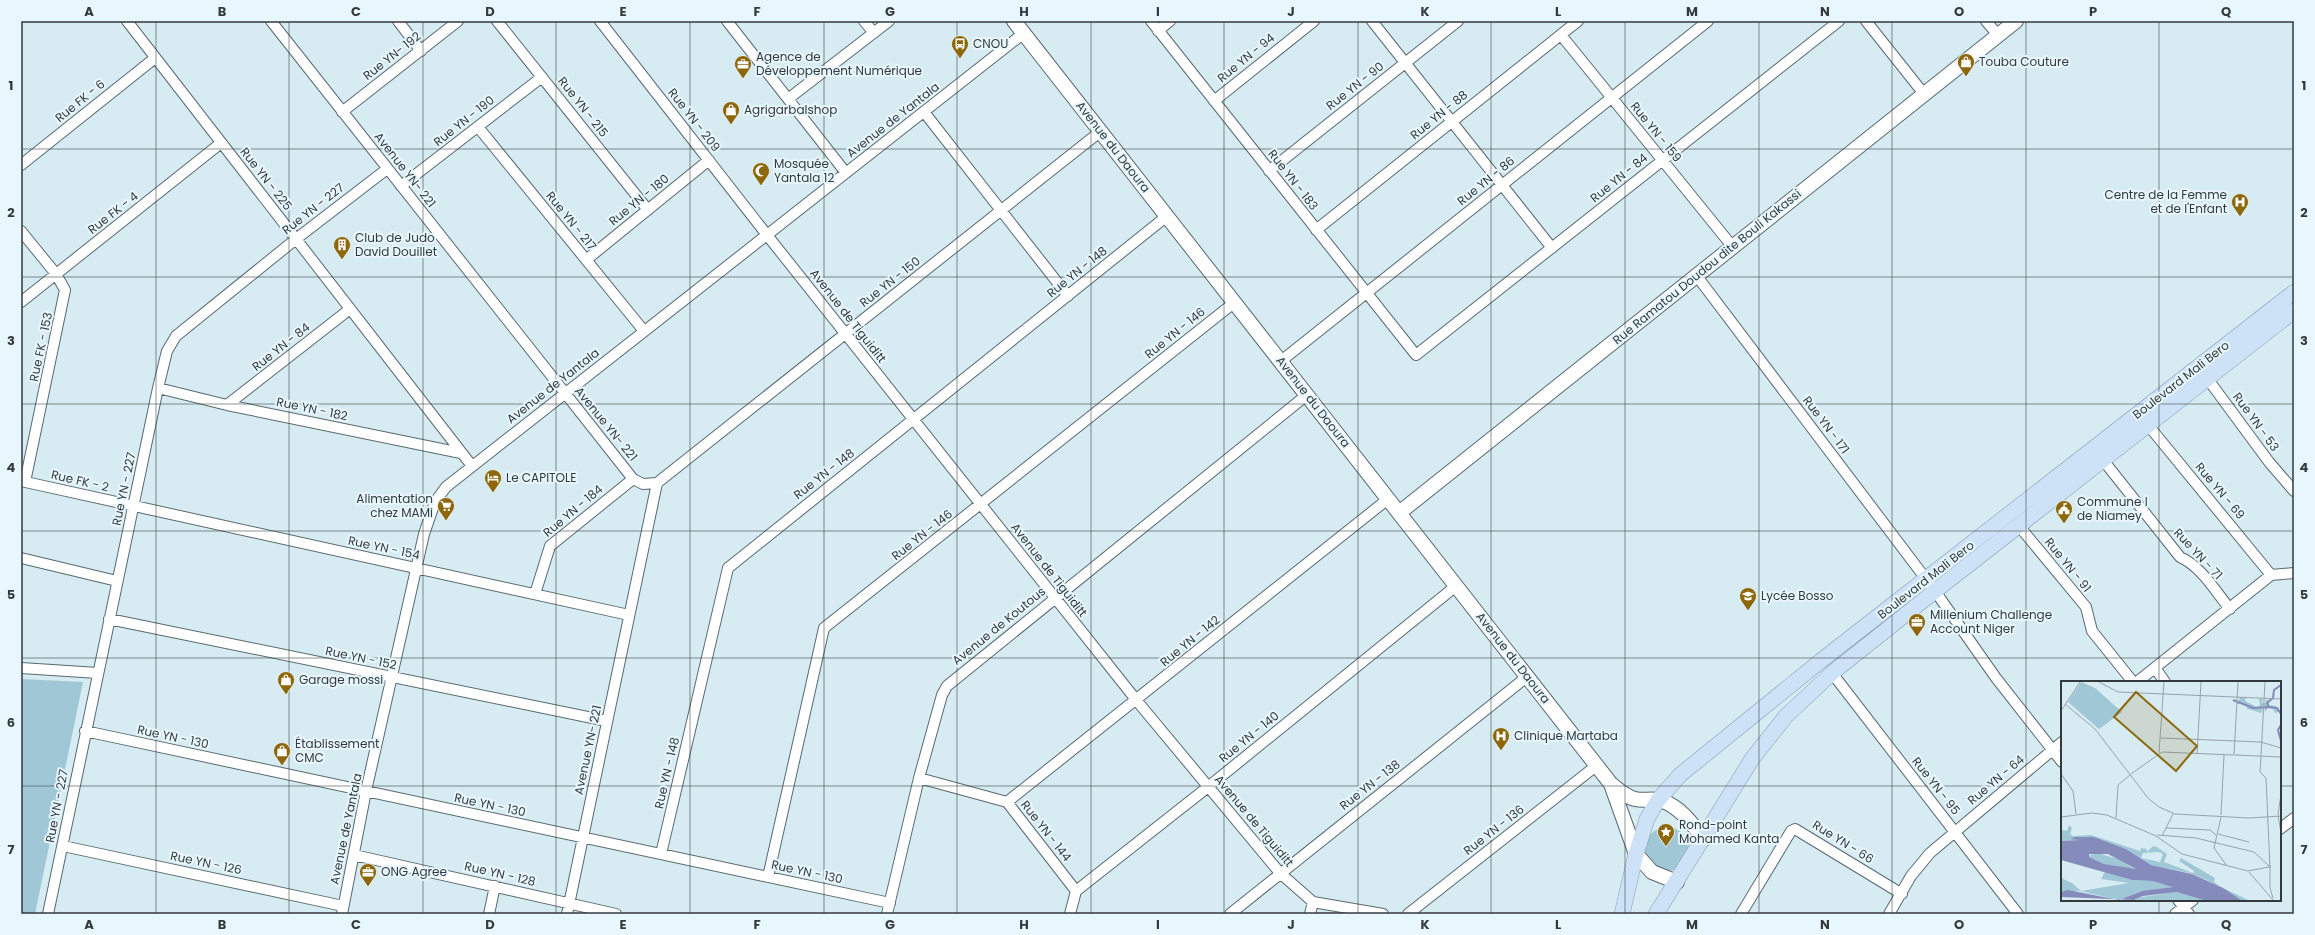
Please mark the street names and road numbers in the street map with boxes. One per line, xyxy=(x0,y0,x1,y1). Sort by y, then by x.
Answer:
street label: Rue YN- 192 xyxy=(359,28,424,84)
street label: Rue YN - 94 xyxy=(1213,29,1278,86)
street label: Rue YN - 90 xyxy=(1322,58,1387,114)
street label: Rue YN - 215 xyxy=(554,73,612,140)
street label: Rue FK - 6 xyxy=(51,75,108,126)
street label: Avenue de Yantala xyxy=(843,78,943,161)
street label: Rue YN - 209 xyxy=(664,84,725,155)
street label: Rue YN - 88 xyxy=(1406,86,1471,143)
street label: Rue YN - 190 xyxy=(430,91,498,150)
street label: Avenue du Daoura xyxy=(1072,97,1155,196)
street label: Rue YN - 159 xyxy=(1627,98,1686,165)
street label: Avenue YN- 221 xyxy=(371,129,440,211)
street label: Rue YN - 225 xyxy=(236,144,296,214)
street label: Rue YN - 183 xyxy=(1264,146,1322,214)
street label: Rue YN - 84 xyxy=(1586,149,1651,206)
street label: Rue YN - 86 xyxy=(1453,152,1518,209)
street label: Rue YN - 180 xyxy=(605,170,672,229)
street label: Rue YN - 227 xyxy=(278,179,348,238)
street label: Rue Ramatou Doudou dite Bouli Kakassi xyxy=(1609,185,1805,348)
street label: Rue FK - 4 xyxy=(84,187,142,238)
street label: Rue YN - 217 xyxy=(542,188,601,254)
street label: Rue YN - 148 xyxy=(1043,242,1110,301)
street label: Rue YN - 150 xyxy=(856,252,924,311)
street label: Avenue de Tiguiditt xyxy=(806,265,890,366)
street label: Rue YN - 146 xyxy=(1141,303,1208,362)
street label: Rue FK - 153 xyxy=(25,311,56,383)
street label: Rue YN - 84 xyxy=(248,318,314,375)
street label: Boulevard Mali Bero xyxy=(2129,336,2233,423)
street label: Avenue de Yantala xyxy=(503,344,603,427)
street label: Avenue du Daoura xyxy=(1272,352,1355,451)
street label: Avenue YN- 221 xyxy=(571,383,642,464)
street label: Rue YN - 53 xyxy=(2229,389,2283,454)
street label: Rue YN - 171 xyxy=(1799,392,1854,457)
street label: Rue YN - 182 xyxy=(275,393,349,424)
street label: Rue YN - 148 xyxy=(790,444,858,503)
street label: Rue YN - 227 xyxy=(107,450,140,527)
street label: Rue YN - 69 xyxy=(2192,459,2249,523)
street label: Rue FK - 2 xyxy=(50,466,111,495)
street label: Rue YN - 184 xyxy=(539,480,606,541)
street label: Rue YN - 146 xyxy=(888,505,956,564)
street label: Avenue de Tiguiditt xyxy=(1007,519,1091,620)
street label: Rue YN - 71 xyxy=(2170,524,2227,583)
street label: Rue YN - 154 xyxy=(347,532,422,564)
street label: Rue YN - 91 xyxy=(2041,534,2096,595)
street label: Boulevard Mali Bero xyxy=(1874,536,1978,623)
street label: Avenue de Koutous xyxy=(948,583,1049,669)
street label: Avenue du Daoura xyxy=(1472,608,1555,707)
street label: Rue YN - 142 xyxy=(1156,611,1223,670)
street label: Rue YN - 152 xyxy=(324,642,398,673)
street label: Avenue YN- 221 xyxy=(570,704,605,796)
street label: Rue YN - 140 xyxy=(1215,707,1282,766)
street label: Rue YN - 130 xyxy=(136,721,210,752)
street label: Rue YN - 148 xyxy=(650,735,683,810)
street label: Rue YN - 64 xyxy=(1964,751,2028,808)
street label: Rue YN - 95 xyxy=(1908,753,1964,818)
street label: Rue YN - 138 xyxy=(1336,756,1404,814)
street label: Rue YN - 227 xyxy=(41,767,72,844)
street label: Avenue de Tiguiditt xyxy=(1211,771,1298,870)
street label: Avenue de Yantala xyxy=(325,772,366,886)
street label: Rue YN - 130 xyxy=(453,789,527,820)
street label: Rue YN - 144 xyxy=(1017,797,1076,865)
street label: Rue YN - 136 xyxy=(1460,801,1528,859)
street label: Rue YN - 66 xyxy=(1809,816,1877,867)
street label: Rue YN - 126 xyxy=(169,847,243,878)
street label: Rue YN - 130 xyxy=(770,856,844,887)
street label: Rue YN - 128 xyxy=(463,857,537,890)

